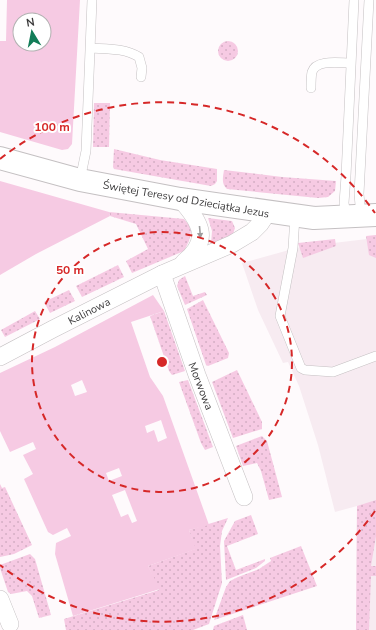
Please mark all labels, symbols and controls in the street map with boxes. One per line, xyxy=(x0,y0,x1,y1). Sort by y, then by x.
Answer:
north arrow xyxy=(12,12,52,52)
text: N xyxy=(25,15,36,31)
text: 100 m xyxy=(34,119,70,135)
street label: Świętej Teresy od Dzieciątka Jezus xyxy=(101,176,271,222)
one-way arrow xyxy=(196,226,203,238)
text: 50 m xyxy=(56,262,84,278)
street label: Kalinowa xyxy=(65,294,113,329)
centre of rings xyxy=(155,355,169,369)
street label: Morwowa xyxy=(185,360,217,412)

